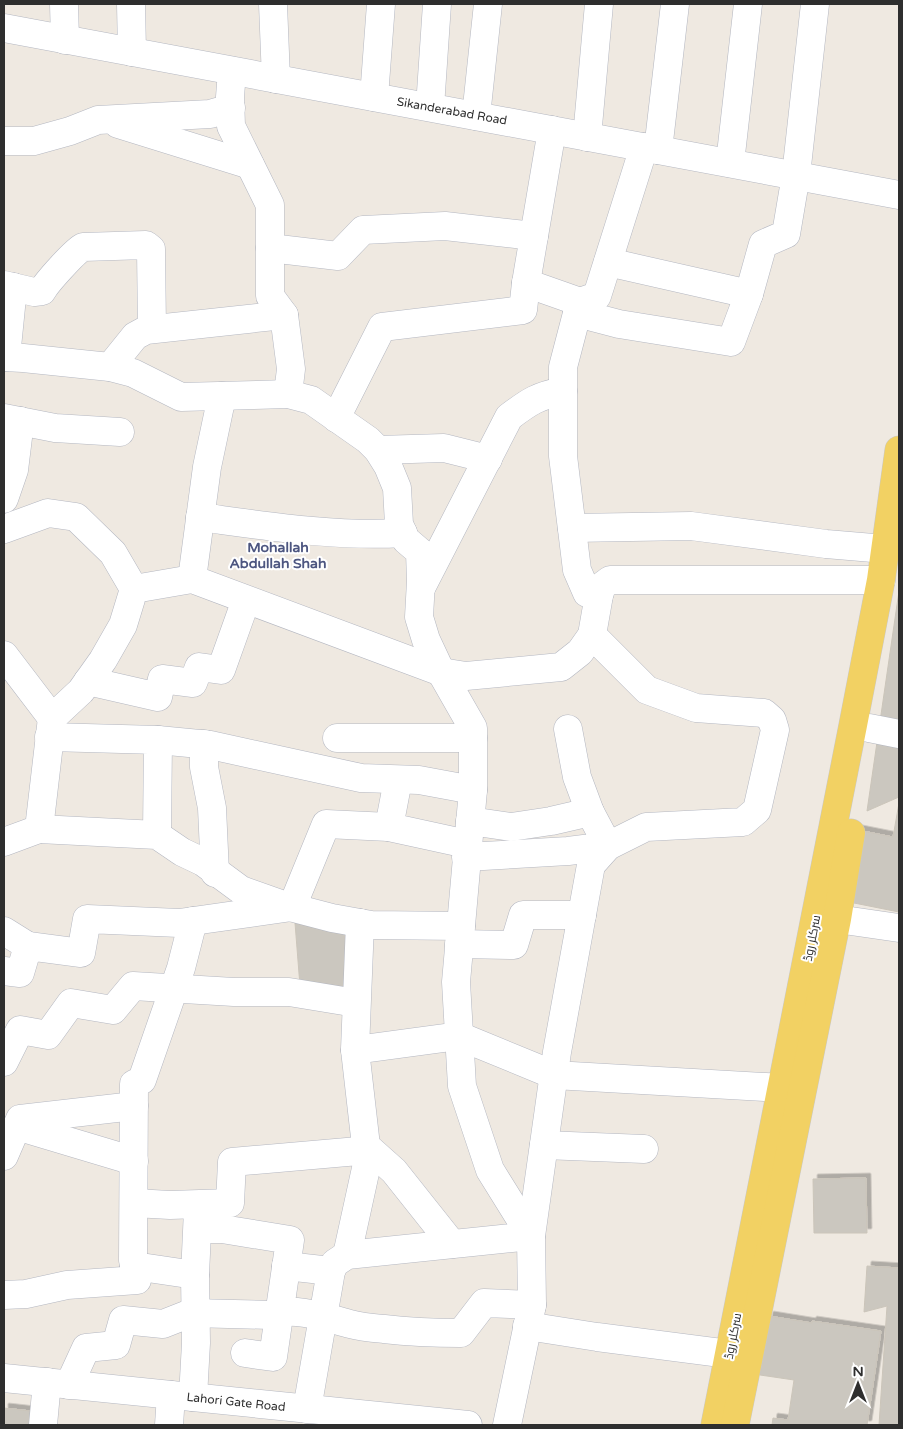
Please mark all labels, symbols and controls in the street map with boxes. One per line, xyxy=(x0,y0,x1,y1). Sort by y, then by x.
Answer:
street label: Sikanderabad Road xyxy=(396,94,508,128)
district label: Mohallah Abdullah Shah xyxy=(230,539,327,572)
street label: سرکلر روڈ xyxy=(801,914,823,962)
street label: سرکلر روڈ xyxy=(722,1312,744,1360)
north arrow xyxy=(833,1359,883,1409)
text: N xyxy=(852,1363,864,1380)
street label: Lahori Gate Road xyxy=(186,1390,286,1414)

